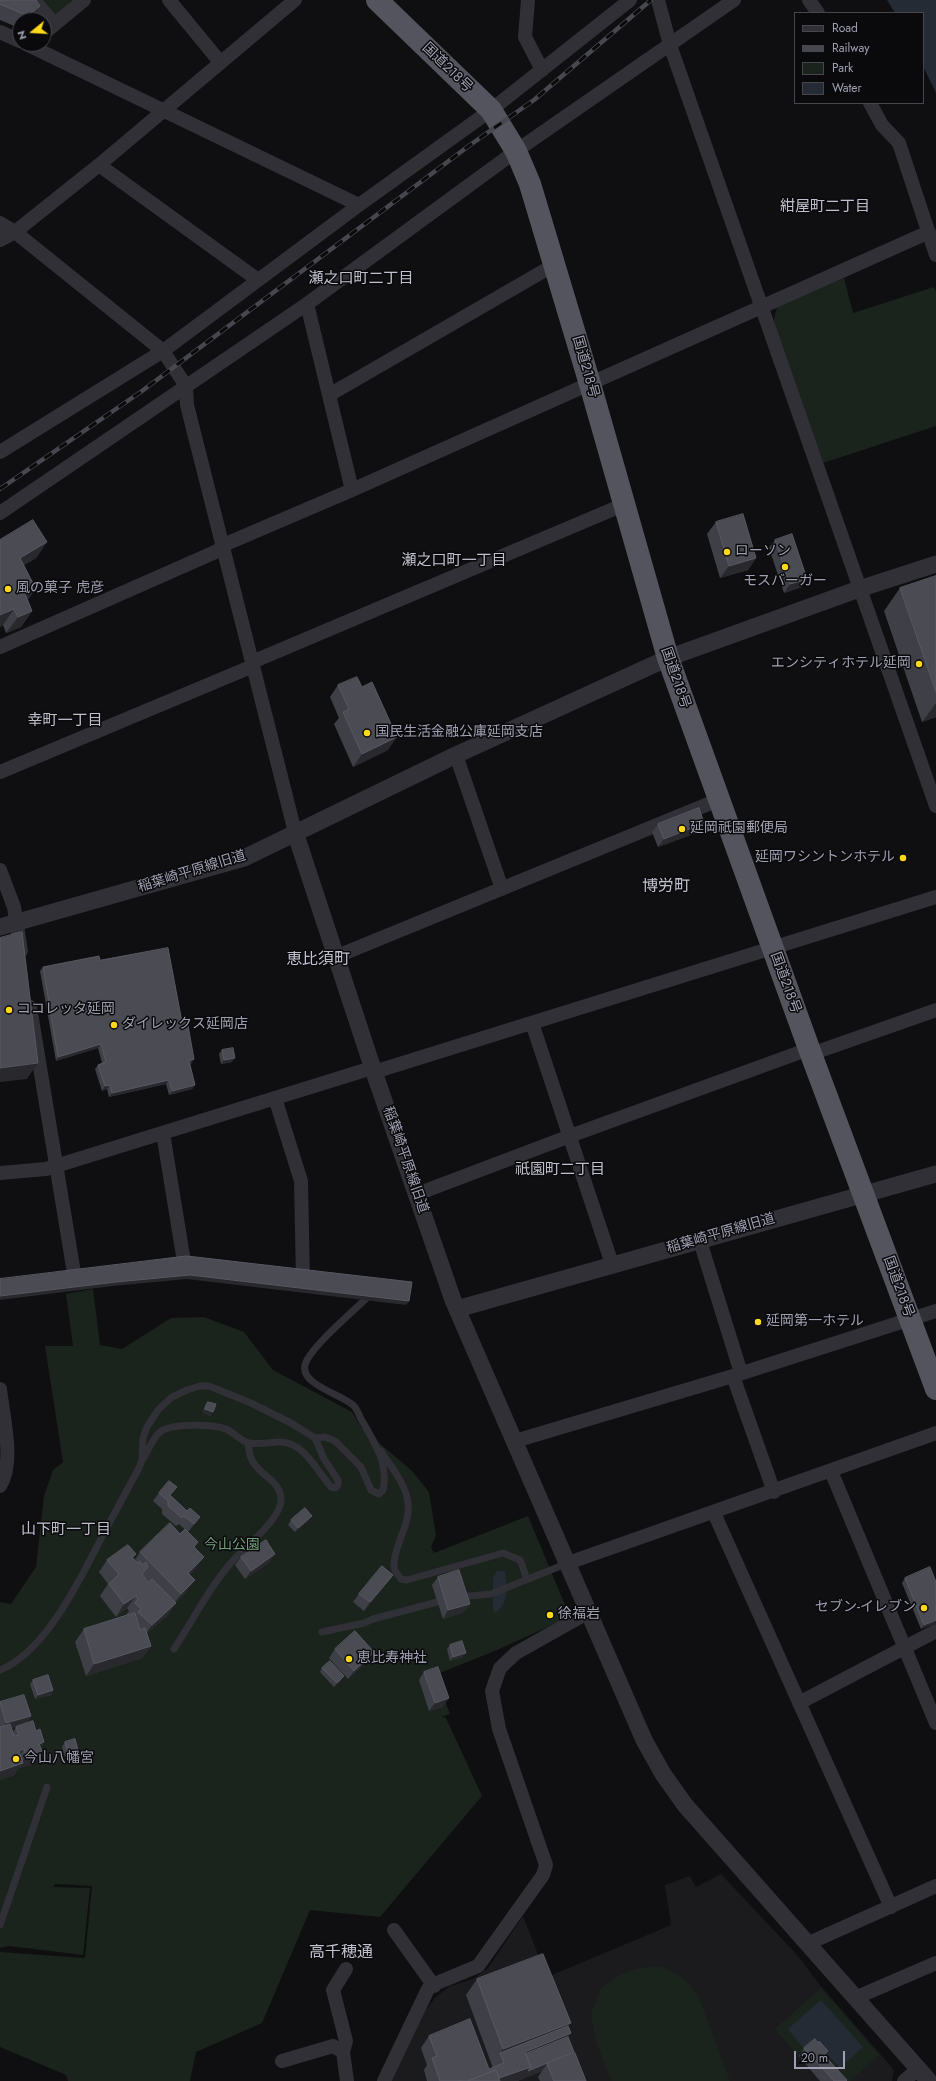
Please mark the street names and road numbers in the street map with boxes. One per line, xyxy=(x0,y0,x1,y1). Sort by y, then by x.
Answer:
street label: 国道218号 xyxy=(418,40,476,96)
street label: 国道218号 xyxy=(568,334,602,400)
street label: 国道218号 xyxy=(657,645,693,711)
street label: 稲葉崎平原線旧道 xyxy=(136,848,248,896)
street label: 国道218号 xyxy=(766,950,804,1016)
street label: 稲葉崎平原線旧道 xyxy=(379,1104,431,1216)
street label: 稲葉崎平原線旧道 xyxy=(665,1210,777,1258)
street label: 国道218号 xyxy=(879,1254,917,1320)

